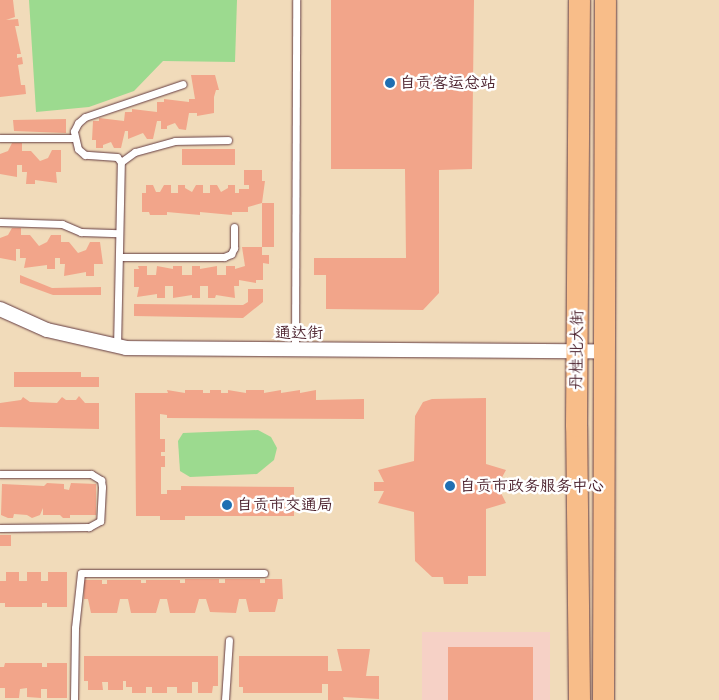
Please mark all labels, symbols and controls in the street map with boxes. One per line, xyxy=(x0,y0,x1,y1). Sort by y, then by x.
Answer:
place label: 自贡客运总站 xyxy=(400,73,496,93)
marker: 自贡客运总站 xyxy=(384,77,396,89)
street label: 丹桂北大街 xyxy=(567,310,587,390)
street label: 通达街 xyxy=(275,323,323,343)
place label: 自贡市政务服务中心 xyxy=(460,476,604,496)
marker: 自贡市政务服务中心 xyxy=(444,480,456,492)
place label: 自贡市交通局 xyxy=(237,495,333,515)
marker: 自贡市交通局 xyxy=(221,499,233,511)

